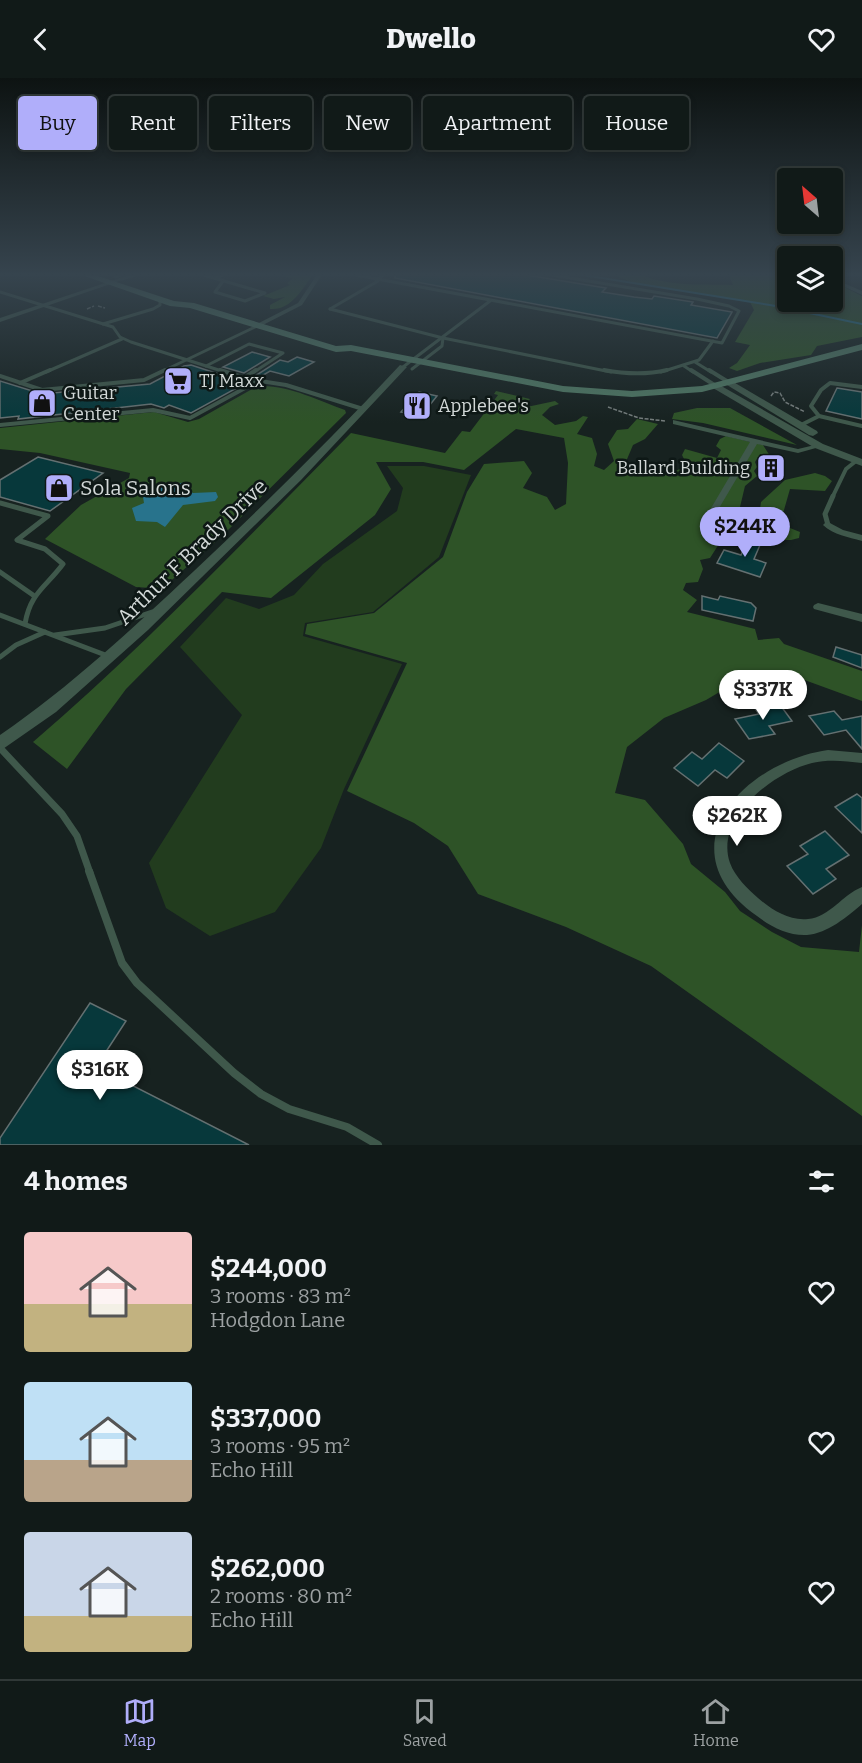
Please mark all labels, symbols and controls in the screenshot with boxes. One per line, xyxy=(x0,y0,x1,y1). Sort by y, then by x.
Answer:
icon: back xyxy=(24,23,57,56)
text: Dwello xyxy=(386,23,476,55)
icon: heart xyxy=(805,23,838,56)
chip: Buy xyxy=(18,96,97,150)
chip: Rent xyxy=(109,96,197,150)
chip: Filters xyxy=(209,96,312,150)
chip: New xyxy=(324,96,411,150)
chip: Apartment xyxy=(423,96,572,150)
chip: House xyxy=(584,96,689,150)
north arrow xyxy=(777,168,843,234)
map controls xyxy=(777,168,843,312)
button: layers xyxy=(777,246,843,312)
supermarket icon: TJ Maxx xyxy=(162,365,194,397)
place label: TJ Maxx xyxy=(199,370,264,392)
place label: Guitar Center xyxy=(63,382,119,425)
shop icon: Guitar Center xyxy=(26,387,58,419)
restaurant icon: Applebee's xyxy=(401,390,433,422)
place label: Applebee's xyxy=(438,395,529,417)
building icon: Ballard Building xyxy=(755,452,787,484)
place label: Ballard Building xyxy=(617,457,750,479)
shop icon: Sola Salons xyxy=(43,472,75,504)
street label: Arthur F Brady Drive xyxy=(111,473,273,631)
place label: Sola Salons xyxy=(80,475,191,501)
pin: $244K xyxy=(703,507,787,558)
text: $244K xyxy=(714,514,776,538)
pin: $337K xyxy=(721,670,805,721)
text: $337K xyxy=(733,677,793,701)
pin: $262K xyxy=(695,796,779,847)
text: $262K xyxy=(707,803,767,827)
pin: $316K xyxy=(58,1050,142,1101)
text: $316K xyxy=(71,1057,129,1081)
icon: filters xyxy=(805,1165,838,1198)
text: 4 homes xyxy=(24,1166,128,1197)
text: $244,000 xyxy=(210,1253,327,1284)
icon: home xyxy=(72,1256,144,1328)
icon: heart xyxy=(805,1276,838,1309)
text: 3 rooms · 83 m² xyxy=(210,1284,351,1308)
text: Hodgdon Lane xyxy=(210,1308,345,1332)
text: $337,000 xyxy=(210,1403,321,1434)
icon: home xyxy=(72,1406,144,1478)
icon: heart xyxy=(805,1426,838,1459)
text: 3 rooms · 95 m² xyxy=(210,1434,350,1458)
text: Echo Hill xyxy=(210,1458,293,1482)
text: $262,000 xyxy=(210,1553,325,1584)
icon: home xyxy=(72,1556,144,1628)
icon: heart xyxy=(805,1576,838,1609)
text: 2 rooms · 80 m² xyxy=(210,1584,352,1608)
text: Echo Hill xyxy=(210,1608,293,1632)
tab: Map xyxy=(123,1695,156,1750)
tab: Saved xyxy=(403,1695,447,1750)
tab: Home xyxy=(693,1695,739,1750)

